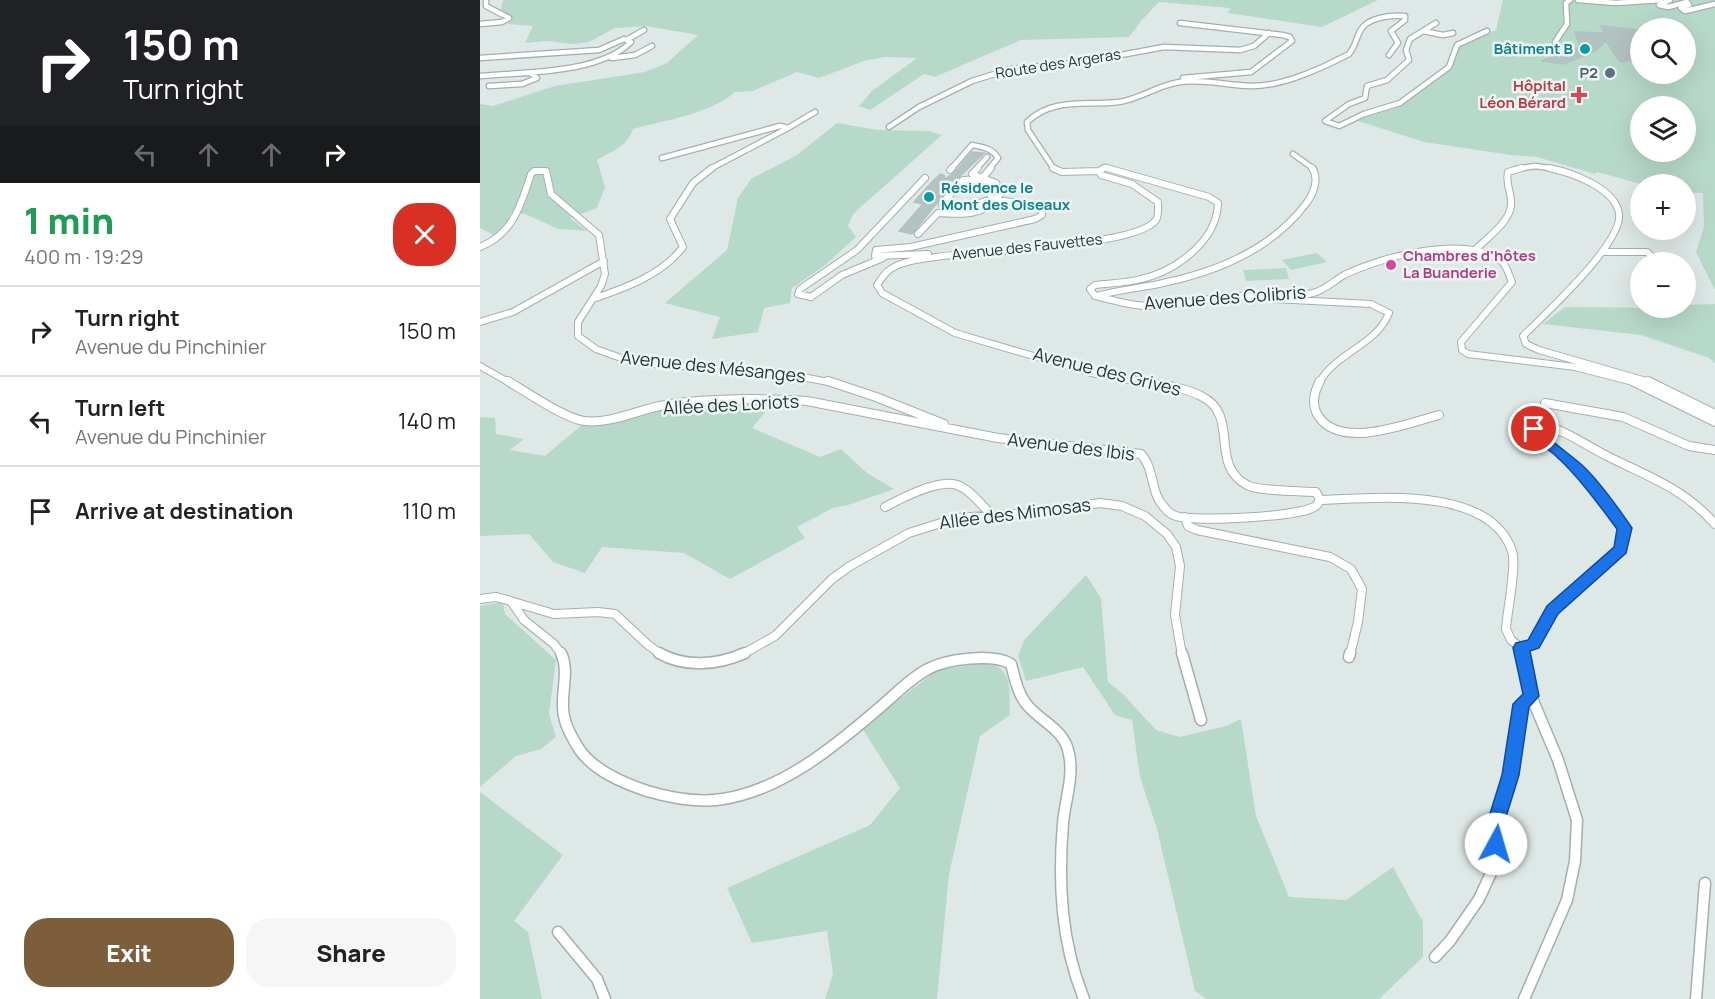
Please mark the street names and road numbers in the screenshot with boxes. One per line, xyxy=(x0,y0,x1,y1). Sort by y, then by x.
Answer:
street label: Route des Argeras xyxy=(994,43,1122,84)
street label: Avenue des Fauvettes xyxy=(951,228,1103,265)
street label: Avenue des Colibris xyxy=(1143,279,1307,315)
street label: Avenue des Grives xyxy=(1031,341,1184,401)
street label: Avenue des Mésanges xyxy=(619,344,807,388)
street label: Allée des Loriots xyxy=(662,388,800,420)
street label: Avenue des Ibis xyxy=(1006,426,1136,466)
street label: Allée des Mimosas xyxy=(938,492,1092,534)

